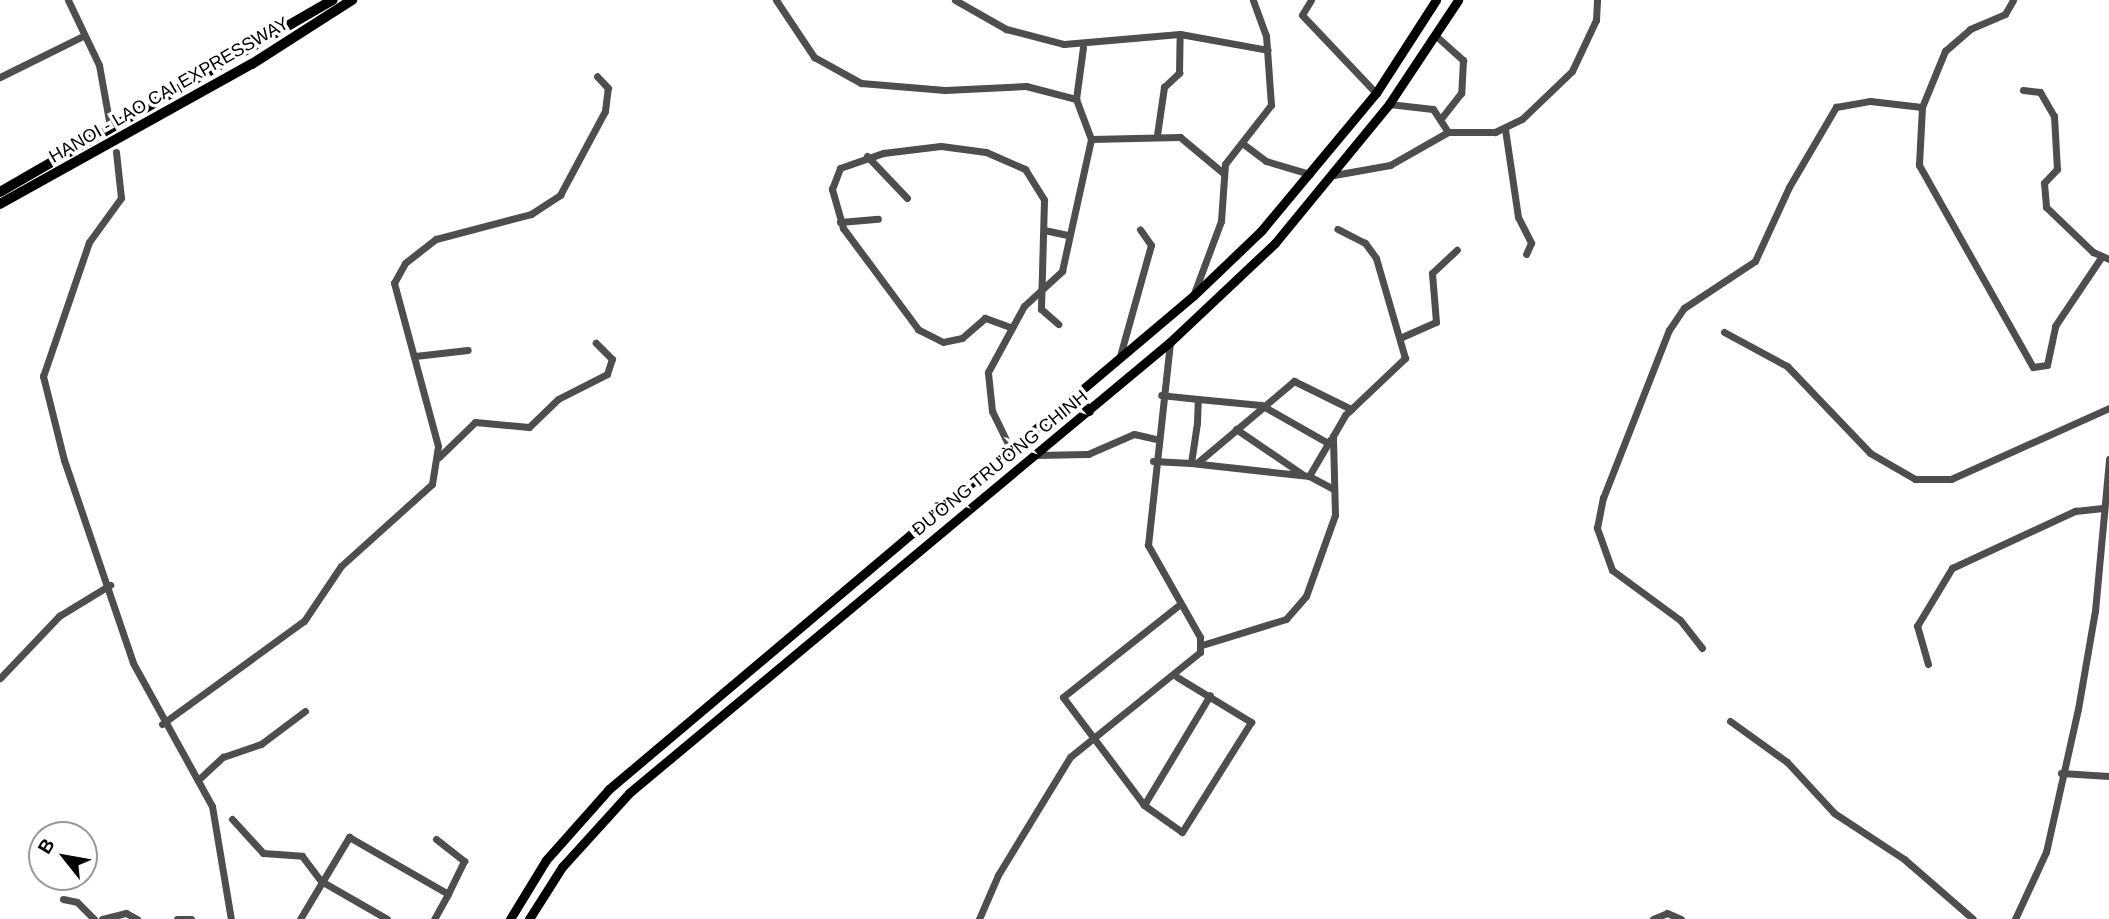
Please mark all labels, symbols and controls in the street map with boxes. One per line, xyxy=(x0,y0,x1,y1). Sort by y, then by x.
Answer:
street label: HANOI - LAO CAI EXPRESSWAY xyxy=(45,12,293,168)
street label: ĐƯỜNG TRƯỜNG CHINH xyxy=(908,386,1092,540)
north arrow xyxy=(28,821,98,891)
text: B xyxy=(34,835,59,857)

